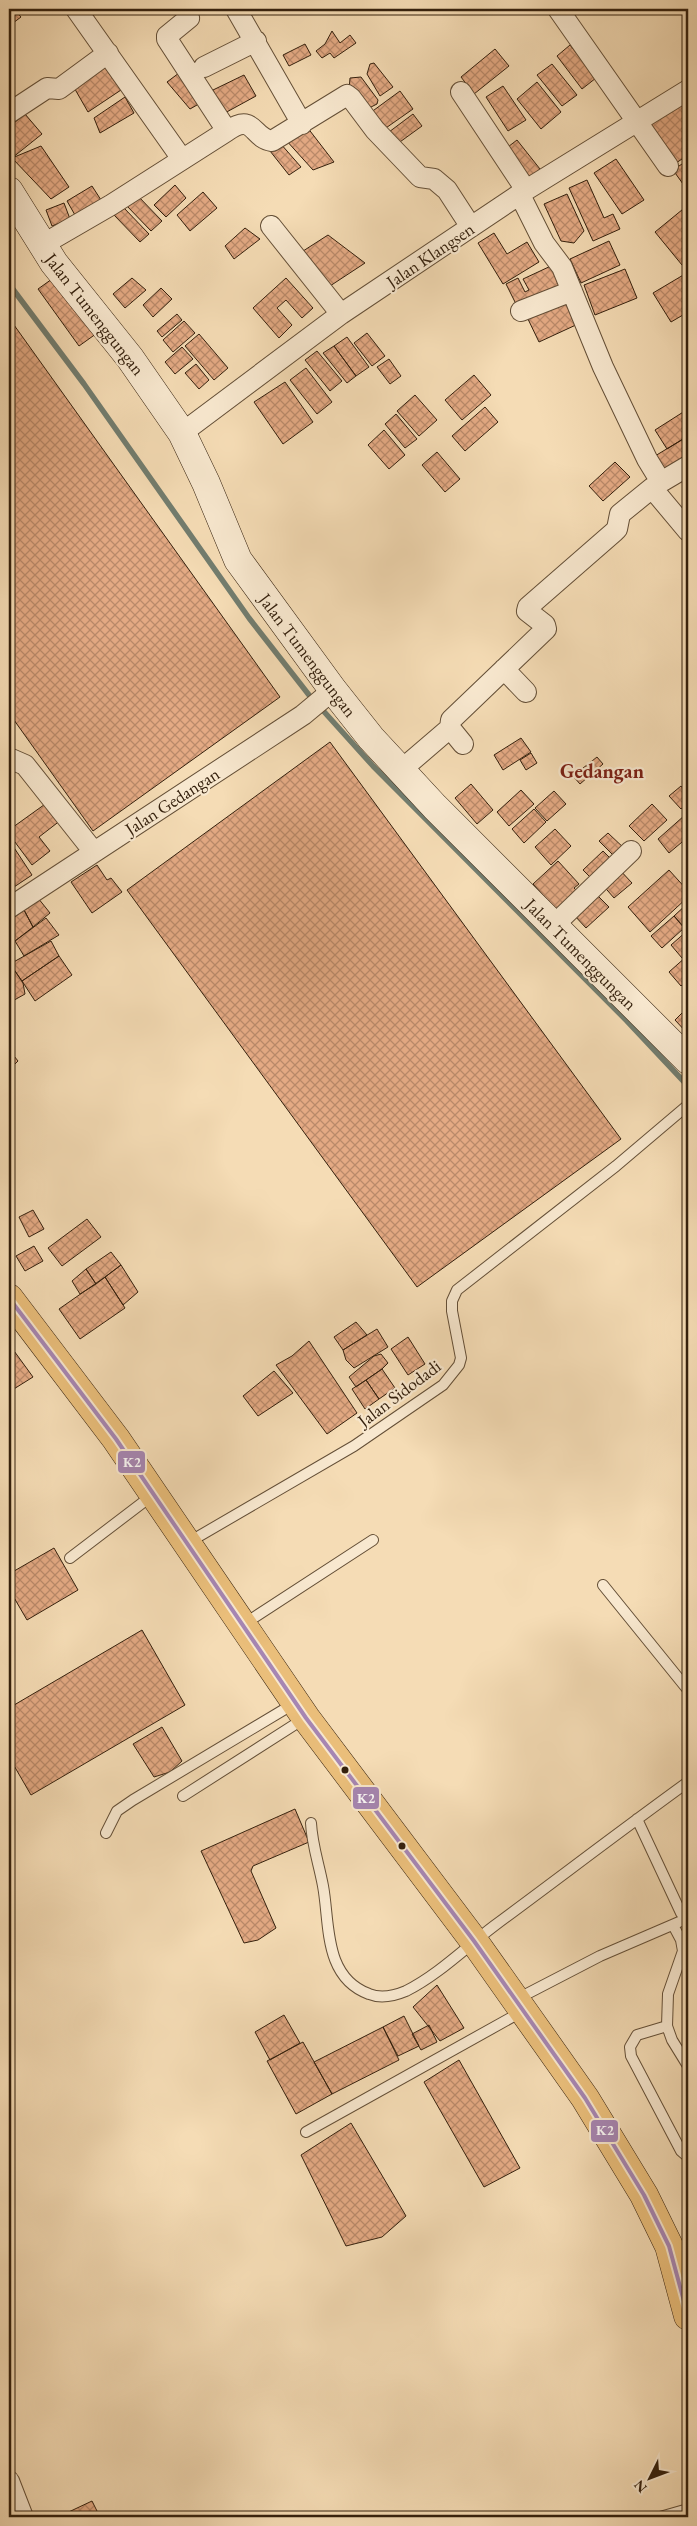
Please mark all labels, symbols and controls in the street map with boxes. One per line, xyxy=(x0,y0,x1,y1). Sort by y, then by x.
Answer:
street label: Jalan Klangsen xyxy=(380,217,479,294)
street label: Jalan Tumenggungan xyxy=(39,247,150,380)
street label: Jalan Tumenggungan xyxy=(253,587,362,722)
district label: Gedangan xyxy=(560,758,644,784)
street label: Jalan Gedangan xyxy=(119,762,224,841)
street label: Jalan Tumenggungan xyxy=(519,892,642,1015)
street label: Jalan Sidodadi xyxy=(351,1354,446,1433)
line badge: K2 xyxy=(117,1450,146,1474)
text: K2 xyxy=(123,1453,142,1471)
unlabelled marker xyxy=(340,1765,350,1775)
line badge: K2 xyxy=(352,1786,380,1810)
text: K2 xyxy=(357,1789,376,1807)
unlabelled marker xyxy=(397,1841,407,1851)
line badge: K2 xyxy=(590,2119,619,2143)
text: K2 xyxy=(596,2121,615,2139)
north arrow xyxy=(624,2454,674,2504)
text: N xyxy=(629,2476,651,2497)

